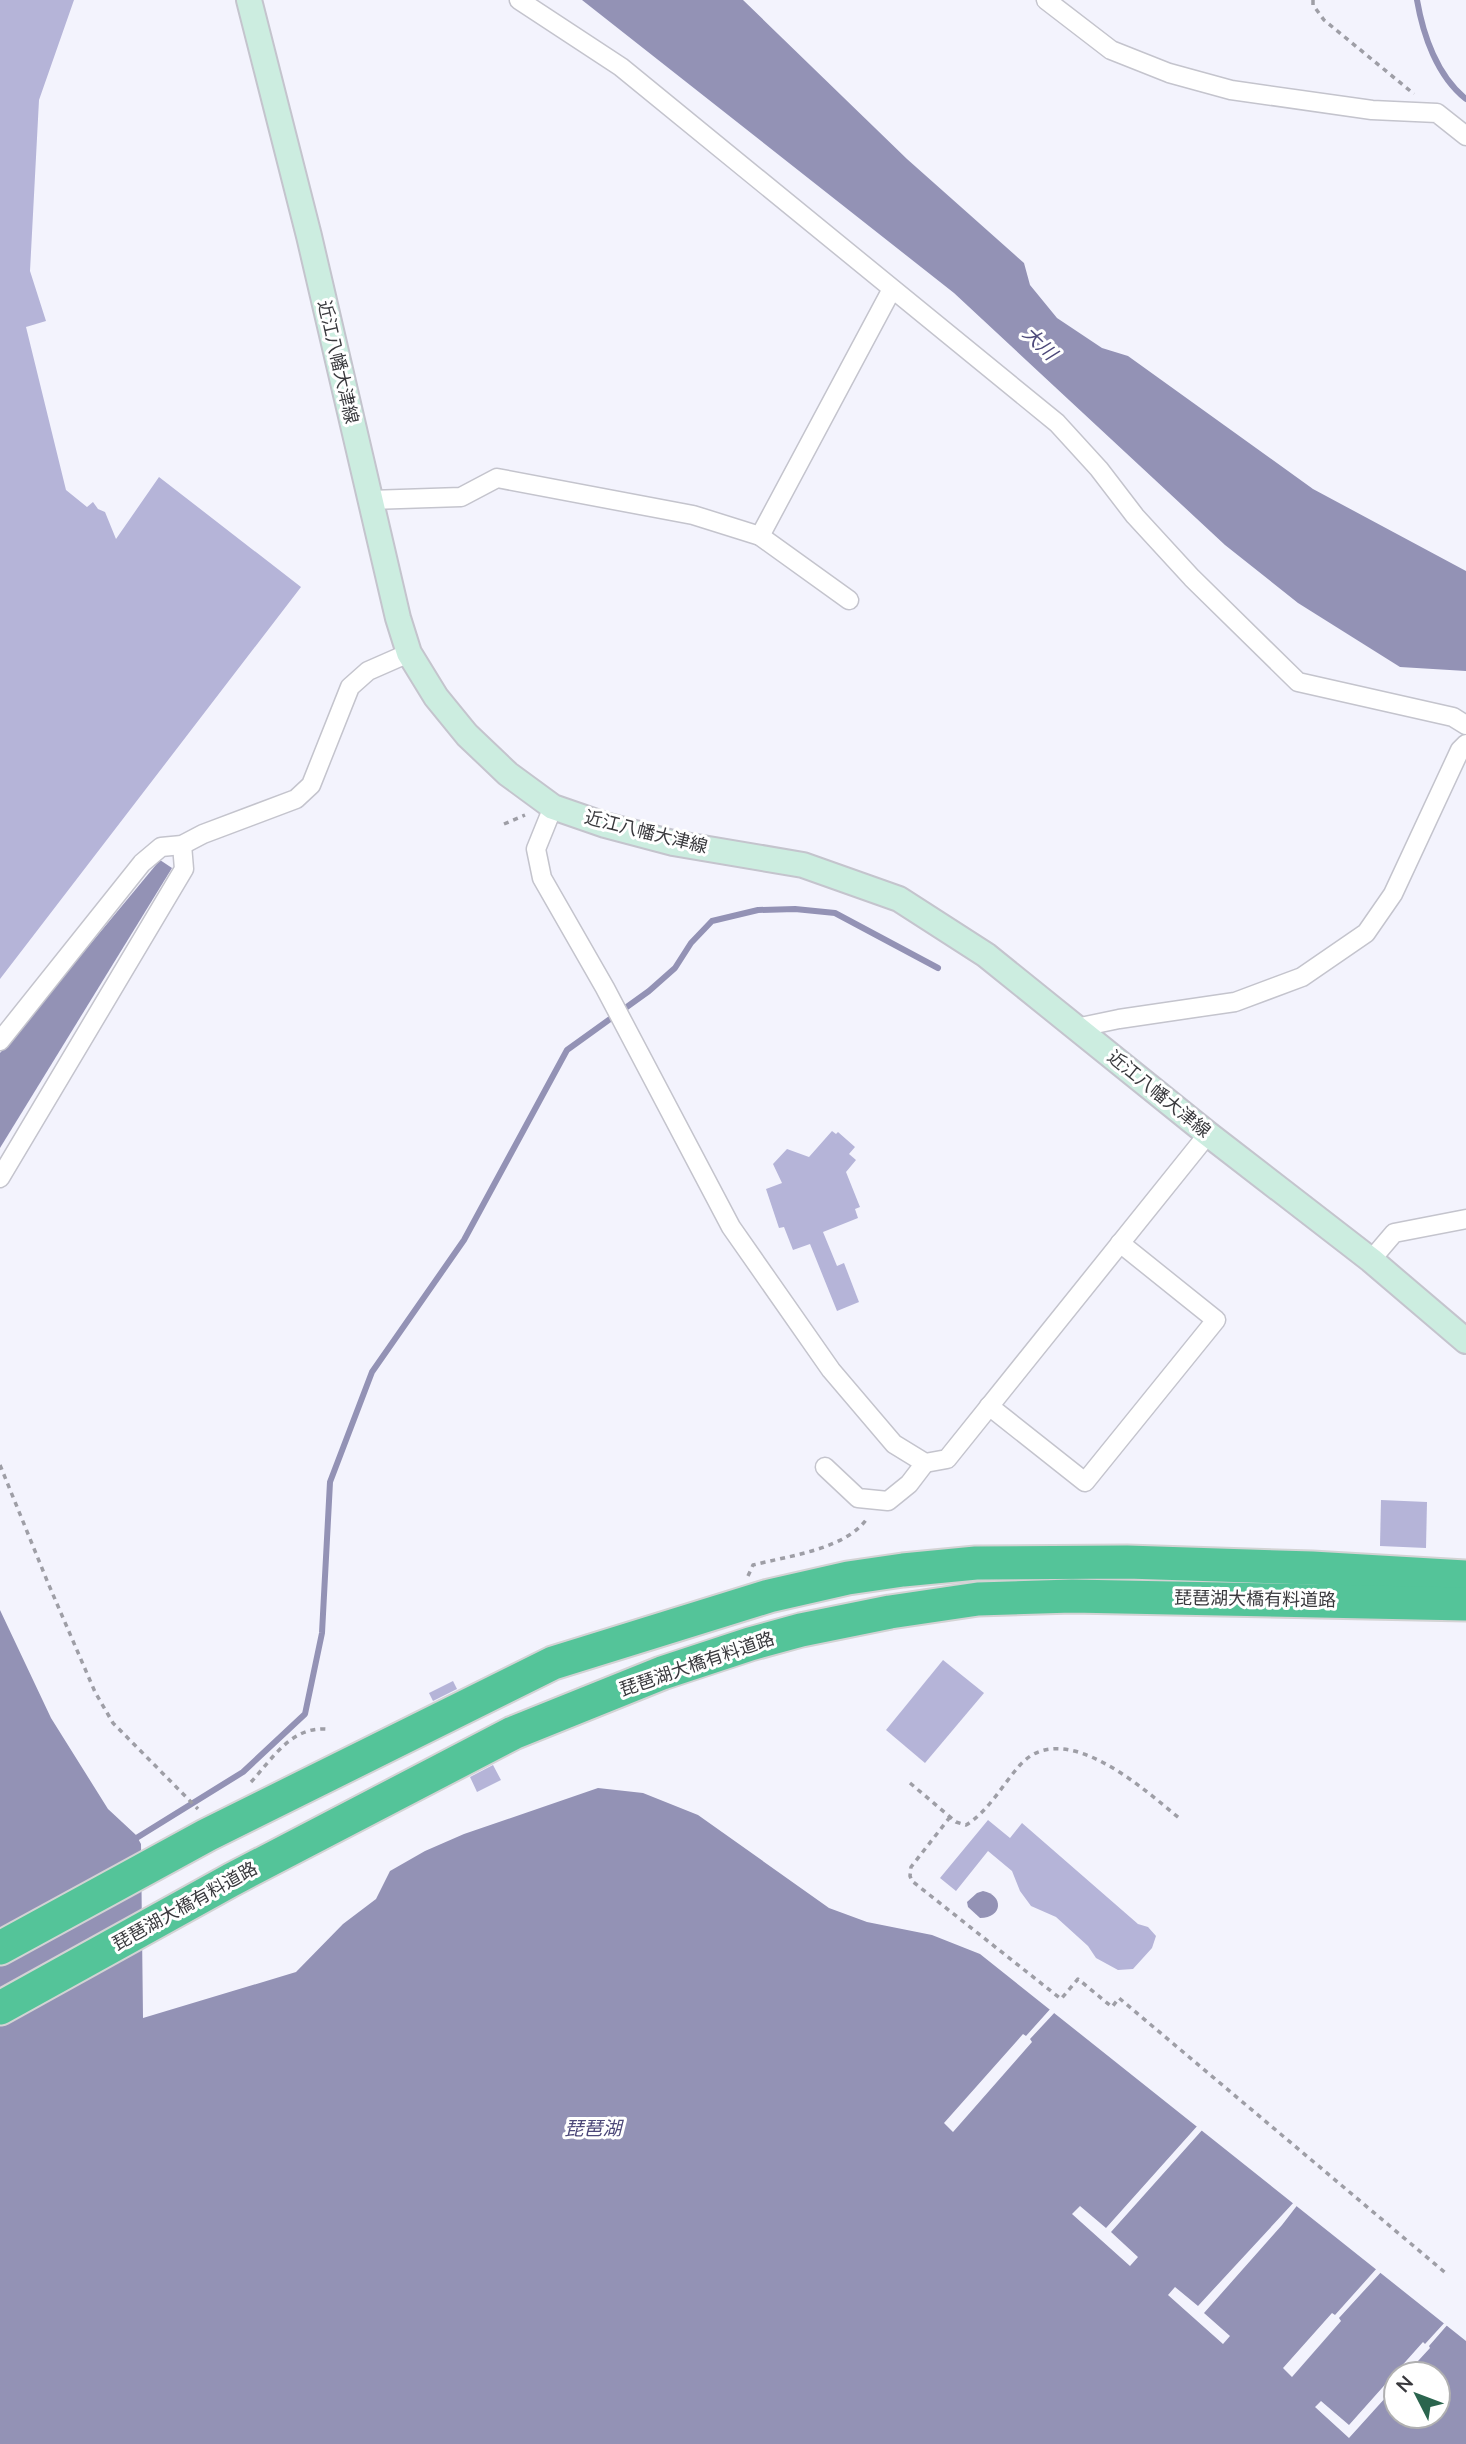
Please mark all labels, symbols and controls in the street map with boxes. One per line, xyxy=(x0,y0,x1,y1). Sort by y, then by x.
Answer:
street label: 近江八幡大津線 xyxy=(313,298,364,426)
water label: 大川 xyxy=(1018,321,1063,366)
street label: 近江八幡大津線 xyxy=(582,805,710,858)
street label: 近江八幡大津線 xyxy=(1103,1045,1216,1142)
street label: 琵琶湖大橋有料道路 xyxy=(1174,1586,1336,1611)
street label: 琵琶湖大橋有料道路 xyxy=(617,1626,777,1701)
street label: 琵琶湖大橋有料道路 xyxy=(108,1856,261,1955)
water label: 琵琶湖 xyxy=(564,2116,624,2140)
north arrow xyxy=(1382,2360,1452,2430)
text: N xyxy=(1391,2370,1418,2397)

